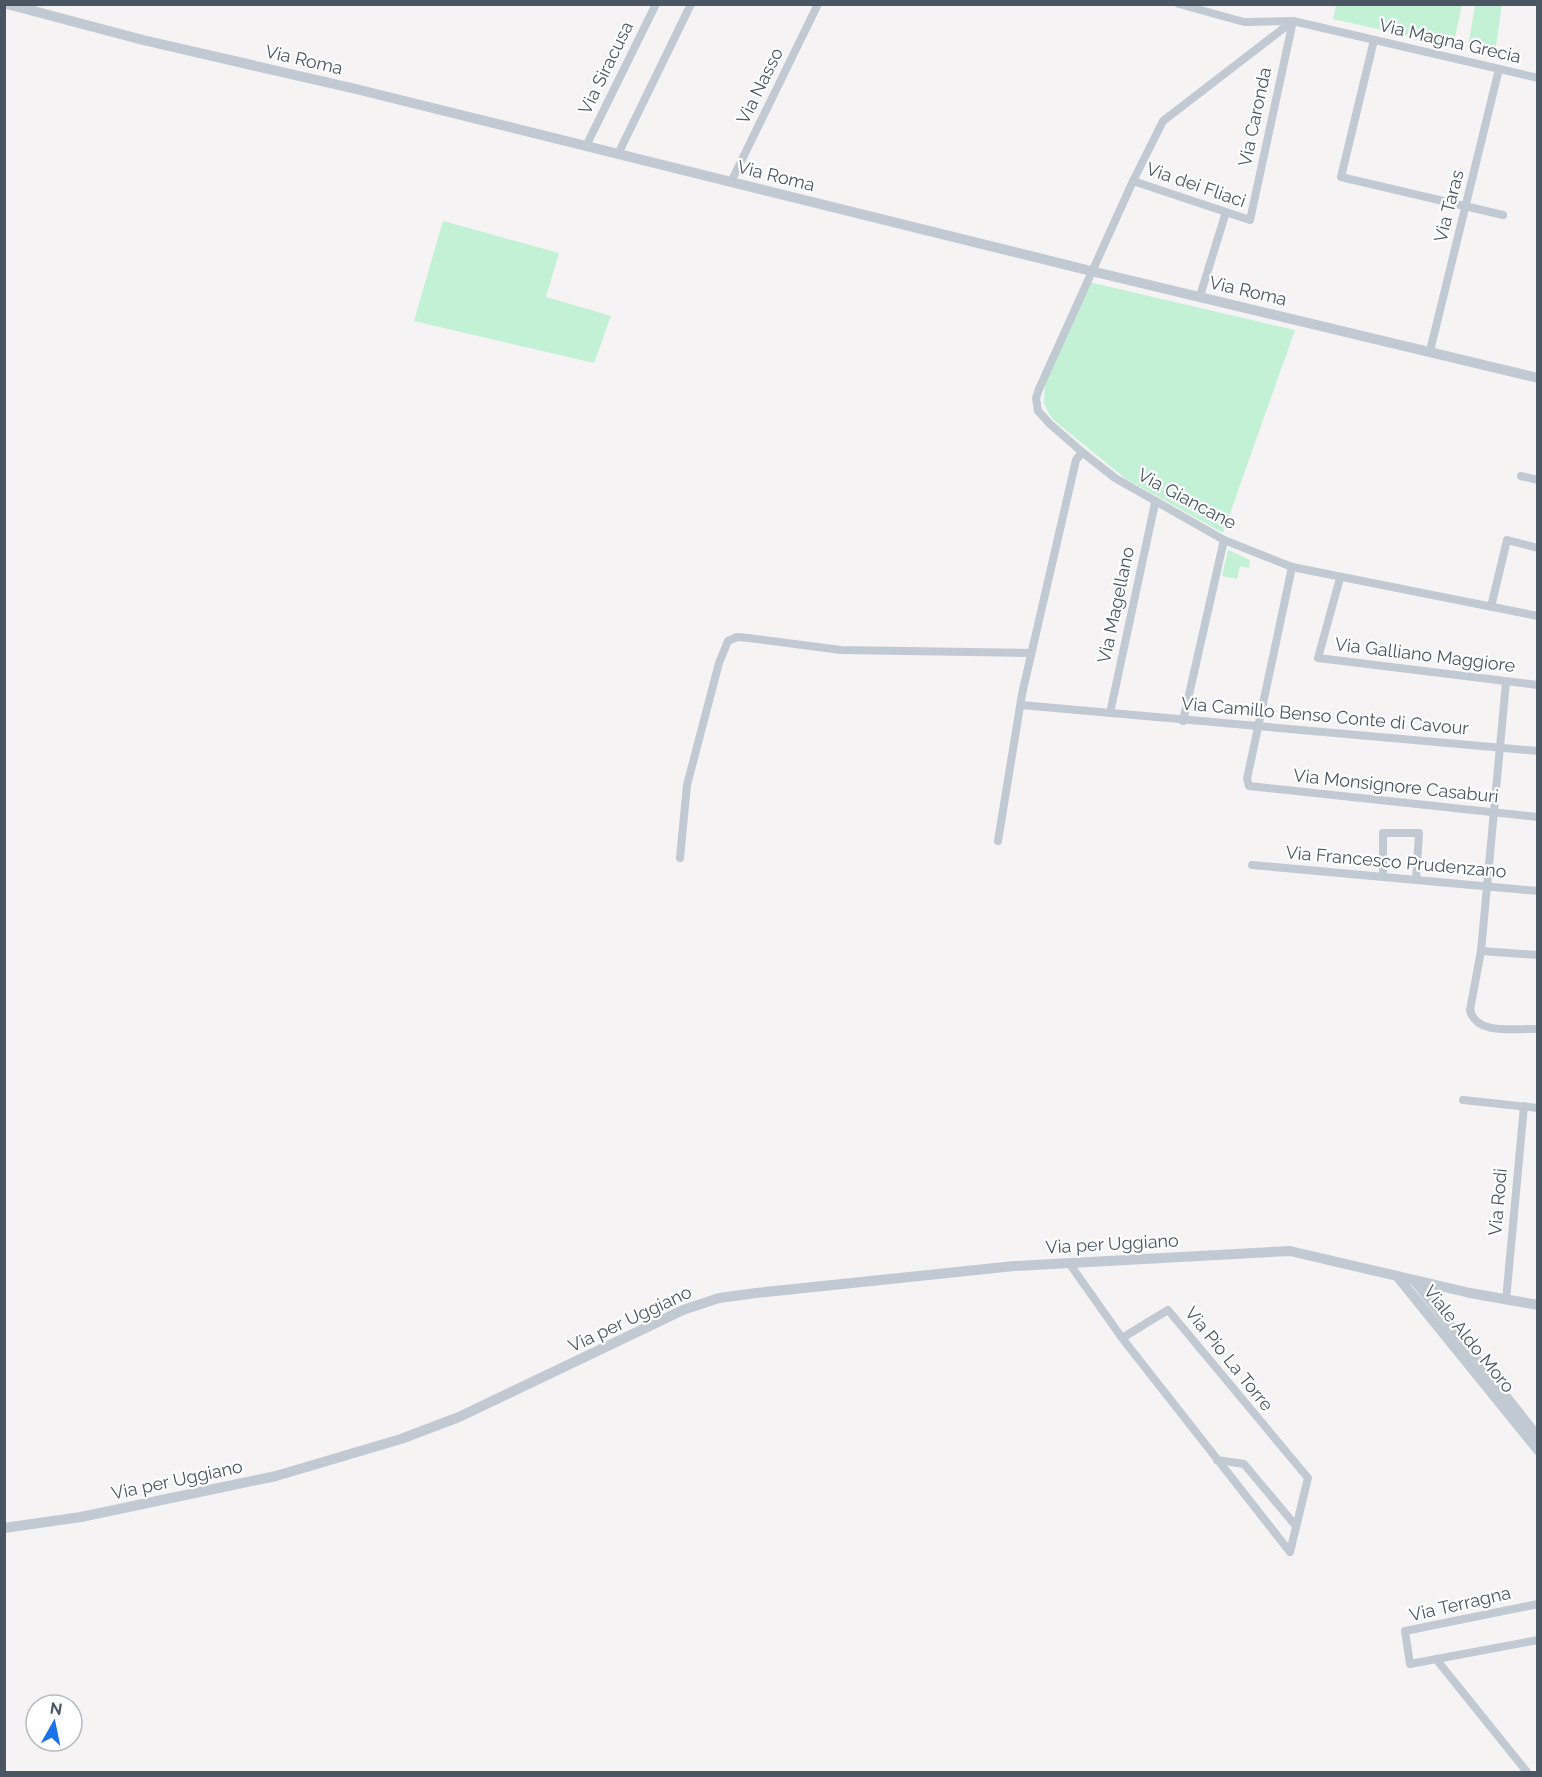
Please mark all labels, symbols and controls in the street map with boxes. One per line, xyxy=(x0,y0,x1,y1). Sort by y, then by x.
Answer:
street label: Via Magna Grecia xyxy=(1377,14,1523,67)
street label: Via Siracusa xyxy=(574,18,637,118)
street label: Via Roma xyxy=(263,40,345,79)
street label: Via Nasso xyxy=(732,44,787,127)
street label: Via Caronda xyxy=(1234,65,1275,168)
street label: Via Roma xyxy=(735,156,817,195)
street label: Via dei Fliaci xyxy=(1144,158,1249,211)
street label: Via Taras xyxy=(1429,167,1468,244)
street label: Via Roma xyxy=(1207,271,1289,310)
street label: Via Giancane xyxy=(1134,464,1240,533)
street label: Via Magellano xyxy=(1093,544,1138,665)
street label: Via Galliano Maggiore xyxy=(1334,633,1517,676)
street label: Via Camillo Benso Conte di Cavour xyxy=(1180,692,1470,739)
street label: Via Monsignore Casaburi xyxy=(1292,764,1500,807)
street label: Via Francesco Prudenzano xyxy=(1285,841,1508,882)
street label: Via Rodi xyxy=(1484,1167,1511,1237)
street label: Via per Uggiano xyxy=(1045,1230,1179,1257)
street label: Via per Uggiano xyxy=(565,1281,695,1356)
street label: Viale Aldo Moro xyxy=(1420,1281,1519,1397)
street label: Via Pio La Torre xyxy=(1181,1302,1278,1415)
street label: Via per Uggiano xyxy=(110,1455,245,1504)
street label: Via Terragna xyxy=(1407,1582,1513,1625)
north arrow xyxy=(24,1693,84,1753)
text: N xyxy=(49,1698,64,1719)

